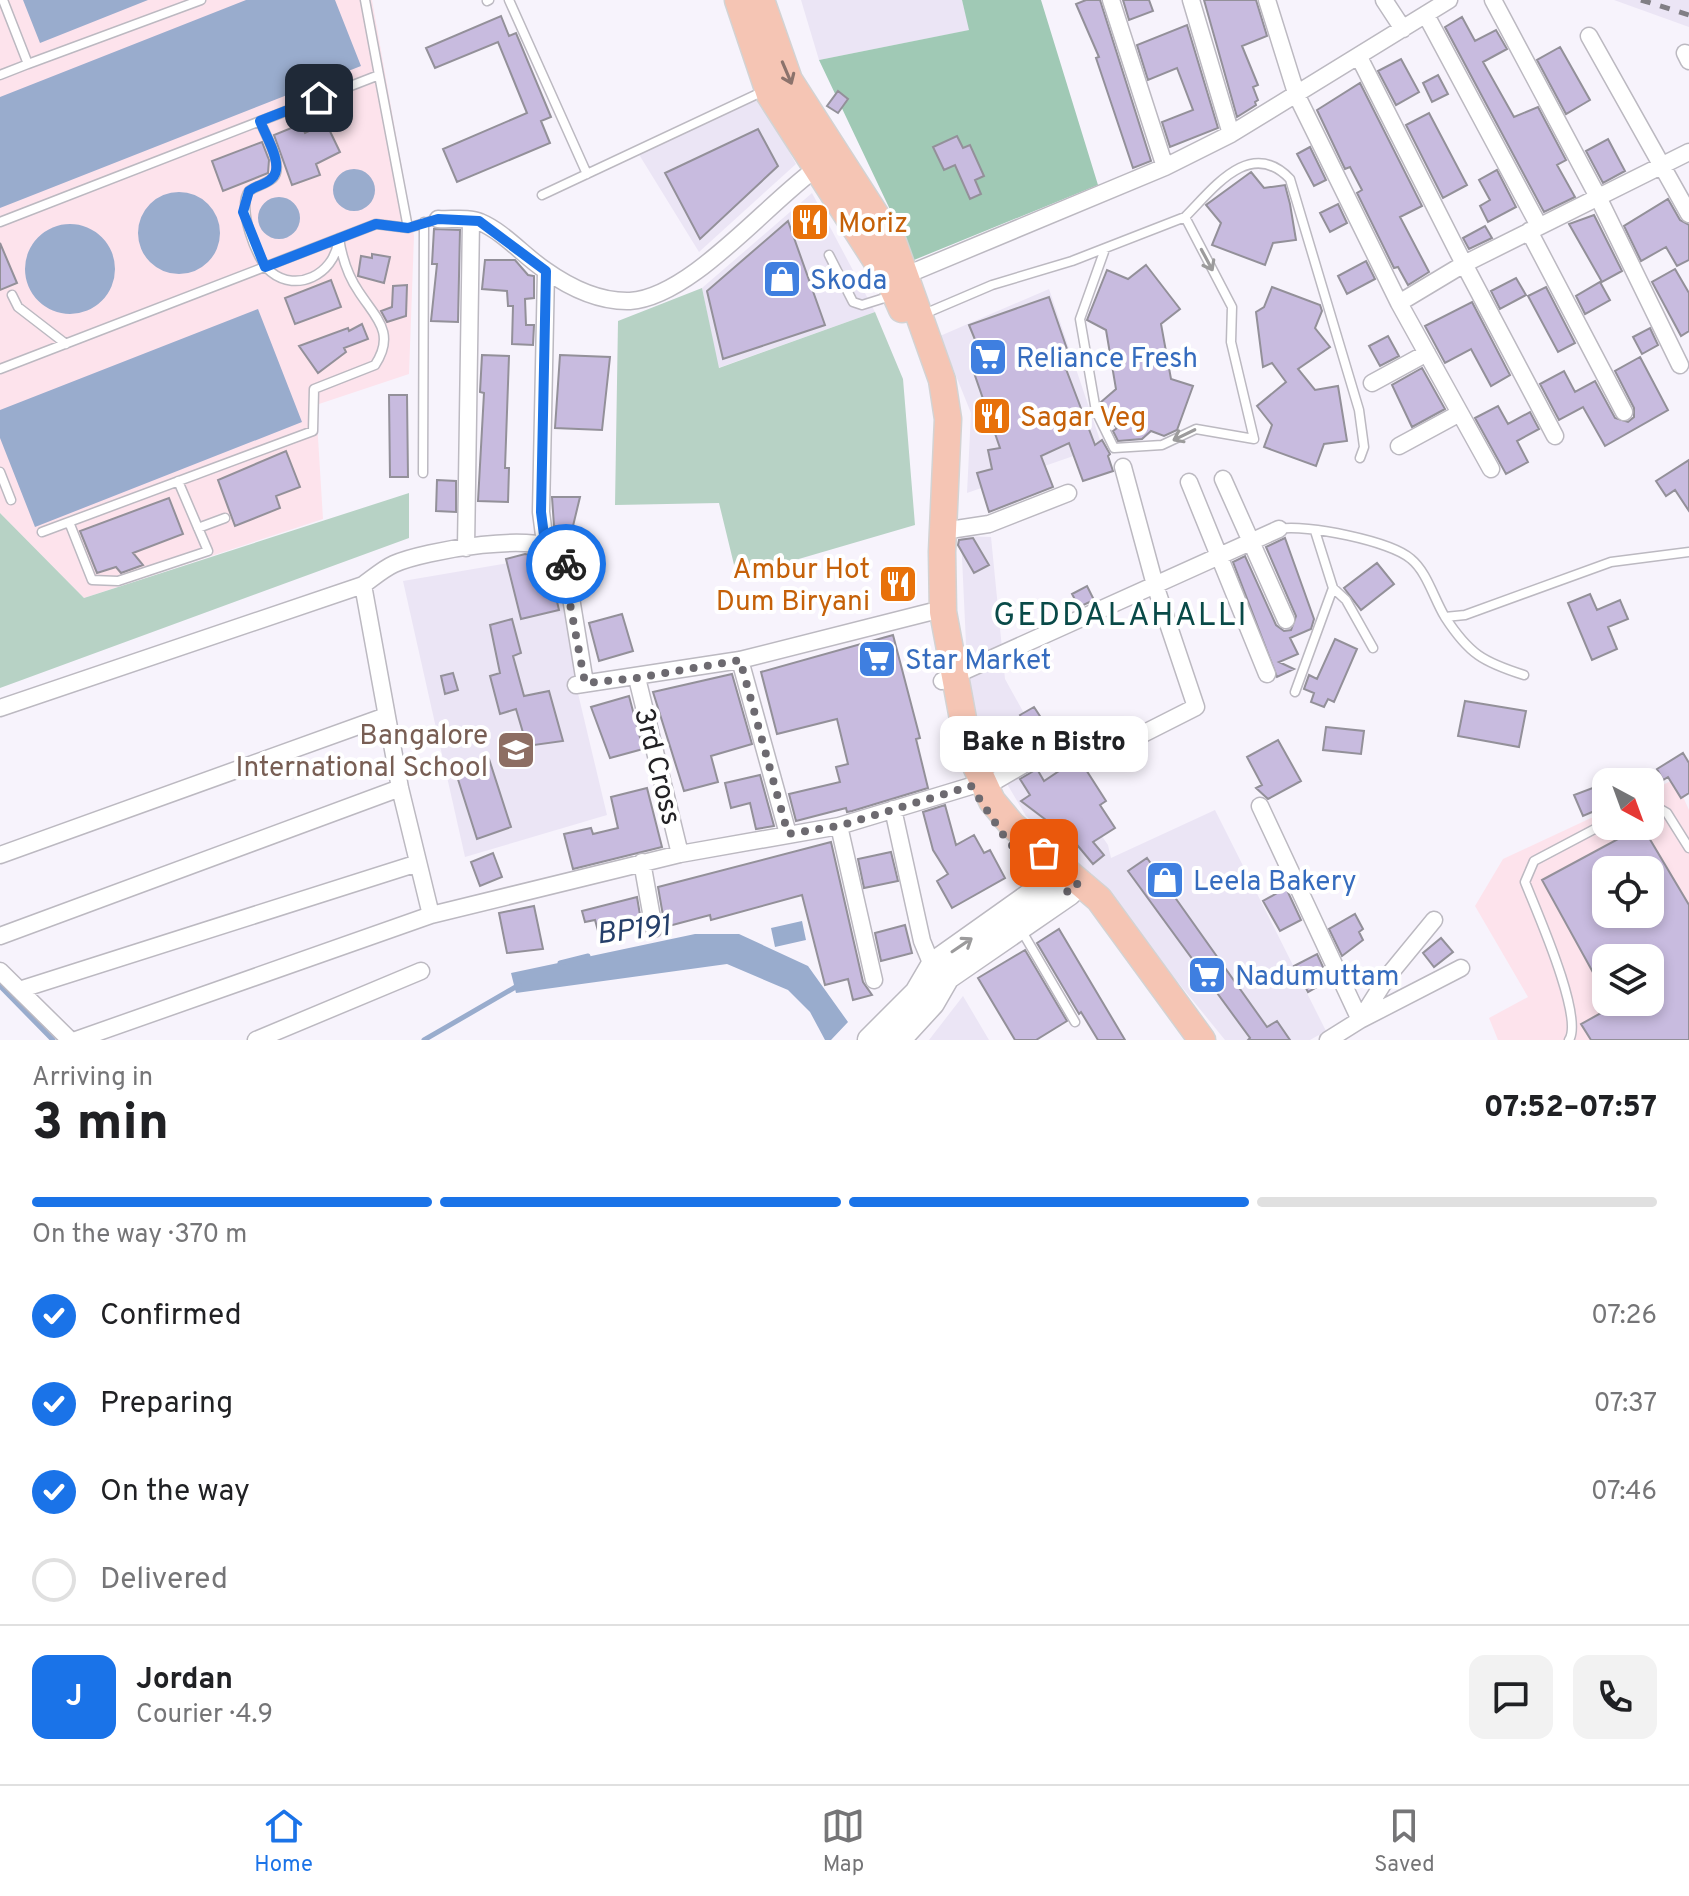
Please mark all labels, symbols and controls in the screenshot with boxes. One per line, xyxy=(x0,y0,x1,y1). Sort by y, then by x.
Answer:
one-way arrow xyxy=(781,60,796,85)
pin xyxy=(285,64,353,132)
icon: home xyxy=(297,76,341,120)
restaurant icon: Moriz xyxy=(789,201,831,243)
place label: Moriz xyxy=(838,207,908,243)
one-way arrow xyxy=(1200,248,1216,272)
shop icon: Skoda xyxy=(761,258,803,300)
place label: Skoda xyxy=(810,264,887,300)
supermarket icon: Reliance Fresh xyxy=(967,336,1009,378)
place label: Reliance Fresh xyxy=(1016,342,1198,378)
restaurant icon: Sagar Veg xyxy=(971,395,1013,437)
place label: Sagar Veg xyxy=(1020,401,1146,437)
one-way arrow xyxy=(1172,428,1196,443)
courier xyxy=(526,524,606,604)
icon: bike xyxy=(544,542,588,586)
place label: Ambur Hot Dum Biryani xyxy=(716,553,870,621)
restaurant icon: Ambur Hot Dum Biryani xyxy=(877,563,919,605)
district label: GEDDALAHALLI xyxy=(993,597,1249,637)
supermarket icon: Star Market xyxy=(856,638,898,680)
place label: Star Market xyxy=(905,644,1051,680)
street label: 3rd Cross xyxy=(624,704,688,829)
callout: Bake n Bistro xyxy=(940,717,1148,773)
place label: Bangalore International School xyxy=(235,719,488,787)
text: Bake n Bistro xyxy=(962,727,1126,760)
school or university icon: Bangalore International School xyxy=(495,729,537,771)
north arrow xyxy=(1592,768,1664,840)
map controls xyxy=(1592,768,1664,1016)
pin xyxy=(1010,819,1078,887)
icon: bag xyxy=(1022,831,1066,875)
button: locate xyxy=(1592,856,1664,928)
shop icon: Leela Bakery xyxy=(1144,859,1186,901)
place label: Leela Bakery xyxy=(1193,865,1357,901)
water label: BP191 xyxy=(594,909,673,954)
one-way arrow xyxy=(950,937,972,953)
button: layers xyxy=(1592,944,1664,1016)
supermarket icon: Nadumuttam xyxy=(1186,954,1228,996)
place label: Nadumuttam xyxy=(1235,960,1400,996)
text: Arriving in xyxy=(32,1062,153,1095)
text: 07:52–07:57 xyxy=(1484,1090,1657,1127)
text: 3 min xyxy=(32,1092,169,1158)
text: On the way · 370 m xyxy=(32,1219,247,1252)
icon: check xyxy=(32,1294,76,1338)
text: Confirmed xyxy=(100,1298,242,1335)
text: 07:26 xyxy=(1591,1300,1657,1333)
icon: check xyxy=(32,1382,76,1426)
text: Preparing xyxy=(100,1386,233,1423)
text: 07:37 xyxy=(1594,1388,1657,1421)
icon: check xyxy=(32,1470,76,1514)
text: On the way xyxy=(100,1474,250,1511)
text: 07:46 xyxy=(1591,1476,1657,1509)
text: Delivered xyxy=(100,1562,228,1599)
button: chat xyxy=(1469,1655,1553,1739)
button: phone xyxy=(1573,1655,1657,1739)
text: Jordan xyxy=(136,1662,233,1699)
text: J xyxy=(66,1679,82,1716)
text: Courier · 4.9 xyxy=(136,1699,273,1732)
tab: Home xyxy=(254,1804,313,1879)
tab: Map xyxy=(821,1804,865,1879)
tab: Saved xyxy=(1374,1804,1435,1879)

